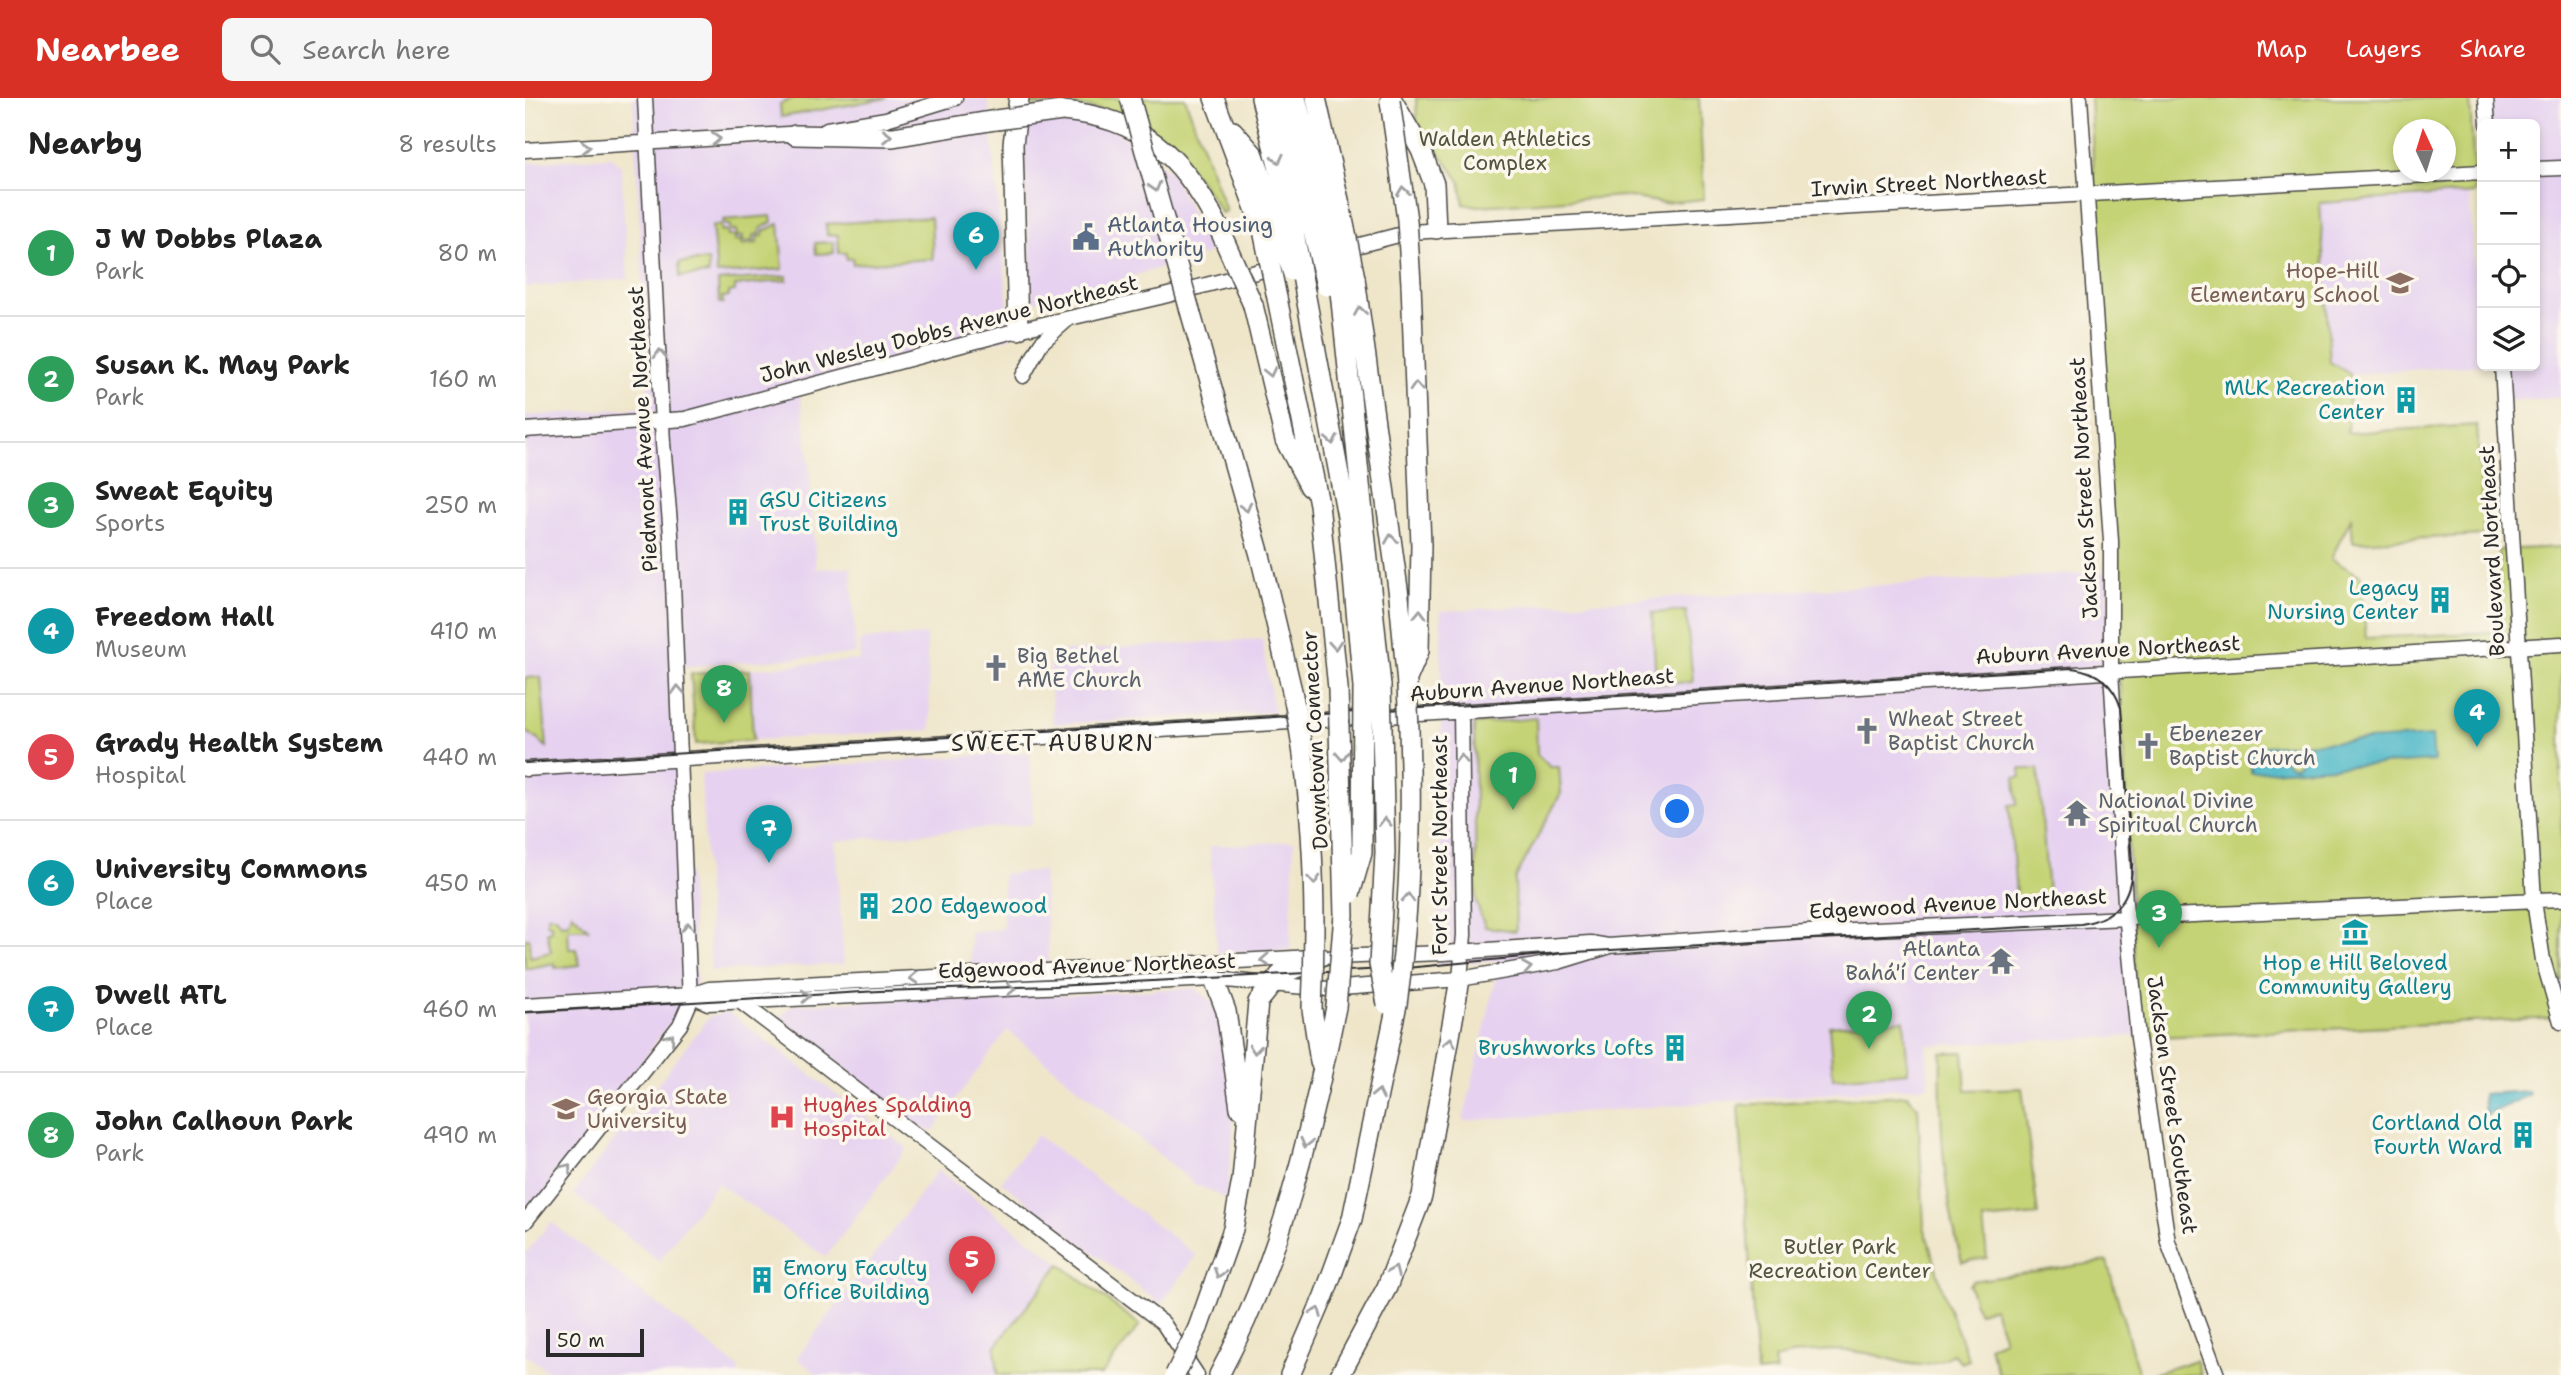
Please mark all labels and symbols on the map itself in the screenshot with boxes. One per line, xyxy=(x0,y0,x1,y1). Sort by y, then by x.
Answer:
north arrow xyxy=(2393,119,2456,182)
park label: Walden Athletics Complex xyxy=(1419,125,1591,177)
one-way arrow xyxy=(882,129,893,144)
one-way arrow xyxy=(711,132,722,147)
one-way arrow xyxy=(581,139,592,154)
one-way arrow xyxy=(1270,153,1284,165)
street label: Irwin Street Northeast xyxy=(1810,163,2048,203)
one-way arrow xyxy=(1146,181,1161,193)
one-way arrow xyxy=(1396,185,1411,197)
place label: Atlanta Housing Authority xyxy=(1107,211,1273,263)
pin: 6 xyxy=(953,212,999,270)
public building icon: Atlanta Housing Authority xyxy=(1071,222,1101,252)
place label: Hope-Hill Elementary School xyxy=(2190,257,2380,309)
street label: John Wesley Dobbs Avenue Northeast xyxy=(757,268,1141,390)
school or university icon: Hope-Hill Elementary School xyxy=(2385,268,2415,298)
street label: Piedmont Avenue Northeast xyxy=(622,285,664,573)
one-way arrow xyxy=(1353,305,1368,317)
one-way arrow xyxy=(652,348,667,359)
street label: Jackson Street Northeast xyxy=(2063,356,2105,620)
one-way arrow xyxy=(1262,365,1276,377)
place label: MLK Recreation Center xyxy=(2224,374,2385,426)
one-way arrow xyxy=(1409,381,1424,392)
building icon: MLK Recreation Center xyxy=(2391,385,2421,415)
one-way arrow xyxy=(1324,434,1339,446)
street label: Boulevard Northeast xyxy=(2472,445,2512,657)
place label: GSU Citizens Trust Building xyxy=(759,486,898,538)
building icon: GSU Citizens Trust Building xyxy=(723,497,753,527)
one-way arrow xyxy=(1237,501,1252,513)
one-way arrow xyxy=(1384,533,1399,545)
place label: Legacy Nursing Center xyxy=(2267,574,2419,626)
building icon: Legacy Nursing Center xyxy=(2425,585,2455,615)
one-way arrow xyxy=(1412,608,1428,619)
street label: Auburn Avenue Northeast xyxy=(1975,629,2241,671)
street label: Downtown Connector xyxy=(1295,630,1335,850)
one-way arrow xyxy=(1327,640,1342,651)
place label: Big Bethel AME Church xyxy=(1017,642,1142,694)
church icon: Big Bethel AME Church xyxy=(981,653,1011,683)
street label: Auburn Avenue Northeast xyxy=(1409,662,1675,708)
pin: 8 xyxy=(701,665,747,723)
one-way arrow xyxy=(671,684,686,695)
pin: 4 xyxy=(2454,689,2500,747)
place label: Wheat Street Baptist Church xyxy=(1888,705,2035,757)
church icon: Wheat Street Baptist Church xyxy=(1852,716,1882,746)
place label: Ebenezer Baptist Church xyxy=(2169,720,2316,772)
district label: SWEET AUBURN xyxy=(951,728,1155,758)
church icon: Ebenezer Baptist Church xyxy=(2133,731,2163,761)
street label: Fort Street Northeast xyxy=(1426,734,1454,956)
one-way arrow xyxy=(1334,751,1349,762)
pin: 1 xyxy=(1490,752,1536,810)
one-way arrow xyxy=(1453,754,1469,764)
place label: National Divine Spiritual Church xyxy=(2098,787,2258,839)
your location xyxy=(1660,794,1694,828)
temple icon: National Divine Spiritual Church xyxy=(2062,798,2092,828)
pin: 7 xyxy=(746,805,792,863)
one-way arrow xyxy=(1377,816,1393,827)
one-way arrow xyxy=(1306,875,1321,886)
street label: Edgewood Avenue Northeast xyxy=(1808,882,2108,926)
pin: 3 xyxy=(2136,890,2182,948)
building icon: 200 Edgewood xyxy=(854,891,884,921)
place label: 200 Edgewood xyxy=(890,892,1047,920)
one-way arrow xyxy=(1401,893,1416,904)
museum icon: Hop e Hill Beloved Community Gallery xyxy=(2340,917,2370,947)
one-way arrow xyxy=(681,921,696,932)
place label: Atlanta Bahá'í Center xyxy=(1845,935,1980,987)
temple icon: Atlanta Bahá'í Center xyxy=(1986,946,2016,976)
street label: Edgewood Avenue Northeast xyxy=(938,947,1236,985)
place label: Hop e Hill Beloved Community Gallery xyxy=(2258,949,2452,1001)
one-way arrow xyxy=(1260,952,1271,967)
one-way arrow xyxy=(1522,961,1533,976)
one-way arrow xyxy=(908,970,919,985)
street label: Jackson Street Southeast xyxy=(2140,974,2204,1236)
one-way arrow xyxy=(1006,981,1017,996)
one-way arrow xyxy=(801,989,812,1004)
pin: 2 xyxy=(1846,991,1892,1049)
building icon: Brushworks Lofts xyxy=(1660,1033,1690,1063)
one-way arrow xyxy=(661,1034,674,1046)
place label: Brushworks Lofts xyxy=(1478,1034,1654,1062)
one-way arrow xyxy=(1442,1036,1457,1048)
one-way arrow xyxy=(1247,1043,1262,1055)
place label: Georgia State University xyxy=(587,1083,728,1135)
one-way arrow xyxy=(1370,1088,1385,1100)
place label: Hughes Spalding Hospital xyxy=(803,1091,972,1143)
school or university icon: Georgia State University xyxy=(551,1094,581,1124)
hospital icon: Hughes Spalding Hospital xyxy=(767,1102,797,1132)
place label: Cortland Old Fourth Ward xyxy=(2372,1109,2502,1161)
building icon: Cortland Old Fourth Ward xyxy=(2508,1120,2538,1150)
one-way arrow xyxy=(1300,1137,1314,1149)
one-way arrow xyxy=(558,1163,571,1176)
park label: Butler Park Recreation Center xyxy=(1749,1233,1931,1285)
pin: 5 xyxy=(949,1236,995,1294)
place label: Emory Faculty Office Building xyxy=(783,1254,930,1306)
building icon: Emory Faculty Office Building xyxy=(747,1265,777,1295)
one-way arrow xyxy=(1213,1266,1227,1278)
one-way arrow xyxy=(1386,1266,1400,1278)
one-way arrow xyxy=(1309,1307,1323,1320)
scale bar xyxy=(546,1326,644,1358)

